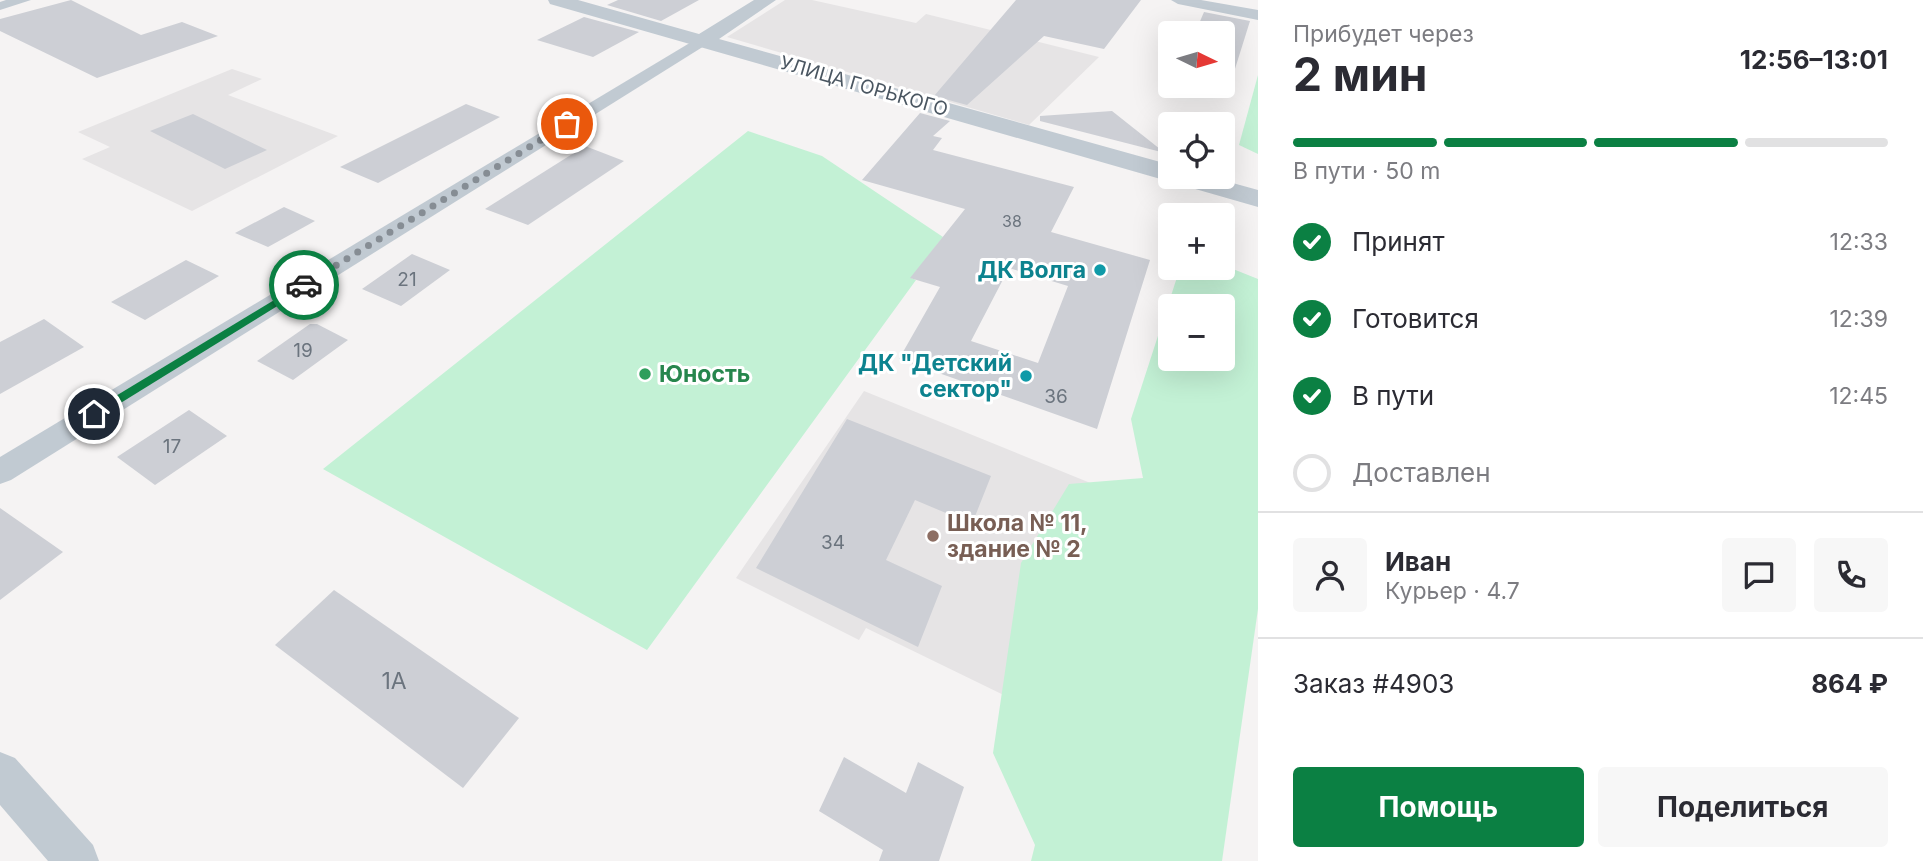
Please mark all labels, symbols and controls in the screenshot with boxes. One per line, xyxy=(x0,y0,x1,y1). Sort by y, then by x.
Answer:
text: Прибудет через xyxy=(1293,20,1474,48)
north arrow xyxy=(1158,21,1236,98)
map controls xyxy=(1158,21,1235,371)
text: 12:56–13:01 xyxy=(1740,44,1888,75)
text: 2 мин xyxy=(1293,46,1428,102)
street label: УЛИЦА ГОРЬКОГО xyxy=(777,51,951,121)
pin xyxy=(537,94,597,154)
icon: bag xyxy=(548,105,586,143)
button: locate xyxy=(1158,112,1235,189)
text: В пути · 50 m xyxy=(1293,157,1440,185)
button: + xyxy=(1158,203,1235,280)
house number: 38 xyxy=(1002,211,1022,231)
icon: check xyxy=(1293,223,1331,261)
text: Принят xyxy=(1352,226,1445,257)
text: 12:33 xyxy=(1830,228,1888,256)
courier xyxy=(269,250,339,320)
place label: ДК Волга xyxy=(977,256,1086,284)
marker: ДК Волга xyxy=(1092,262,1108,278)
icon: car xyxy=(285,266,323,304)
house number: 21 xyxy=(397,268,417,291)
button: − xyxy=(1158,294,1235,371)
icon: check xyxy=(1293,300,1331,338)
text: Готовится xyxy=(1352,303,1479,334)
text: 12:39 xyxy=(1830,305,1888,333)
house number: 19 xyxy=(293,339,313,362)
place label: ДК "Детский сектор" xyxy=(858,349,1012,403)
place label: Юность xyxy=(659,360,750,388)
marker: Юность xyxy=(637,366,653,382)
marker: ДК "Детский сектор" xyxy=(1018,368,1034,384)
icon: check xyxy=(1293,377,1331,415)
text: В пути xyxy=(1352,380,1434,411)
text: 12:45 xyxy=(1829,382,1888,410)
pin xyxy=(64,384,124,444)
house number: 36 xyxy=(1044,385,1068,408)
icon: home xyxy=(75,395,113,433)
house number: 17 xyxy=(163,435,181,458)
text: Доставлен xyxy=(1352,457,1491,488)
place label: Школа № 11, здание № 2 xyxy=(947,509,1088,563)
marker: Школа № 11, здание № 2 xyxy=(925,528,941,544)
house number: 34 xyxy=(821,531,845,554)
button: person xyxy=(1293,538,1367,612)
button: chat xyxy=(1722,538,1796,612)
button: phone xyxy=(1814,538,1888,612)
text: Иван xyxy=(1385,546,1451,577)
text: Курьер · 4.7 xyxy=(1385,577,1520,605)
house number: 1А xyxy=(381,667,407,695)
text: Заказ #4903 xyxy=(1293,668,1454,699)
text: 864 ₽ xyxy=(1811,668,1888,699)
button: Помощь xyxy=(1293,767,1584,847)
button: Поделиться xyxy=(1598,767,1888,847)

